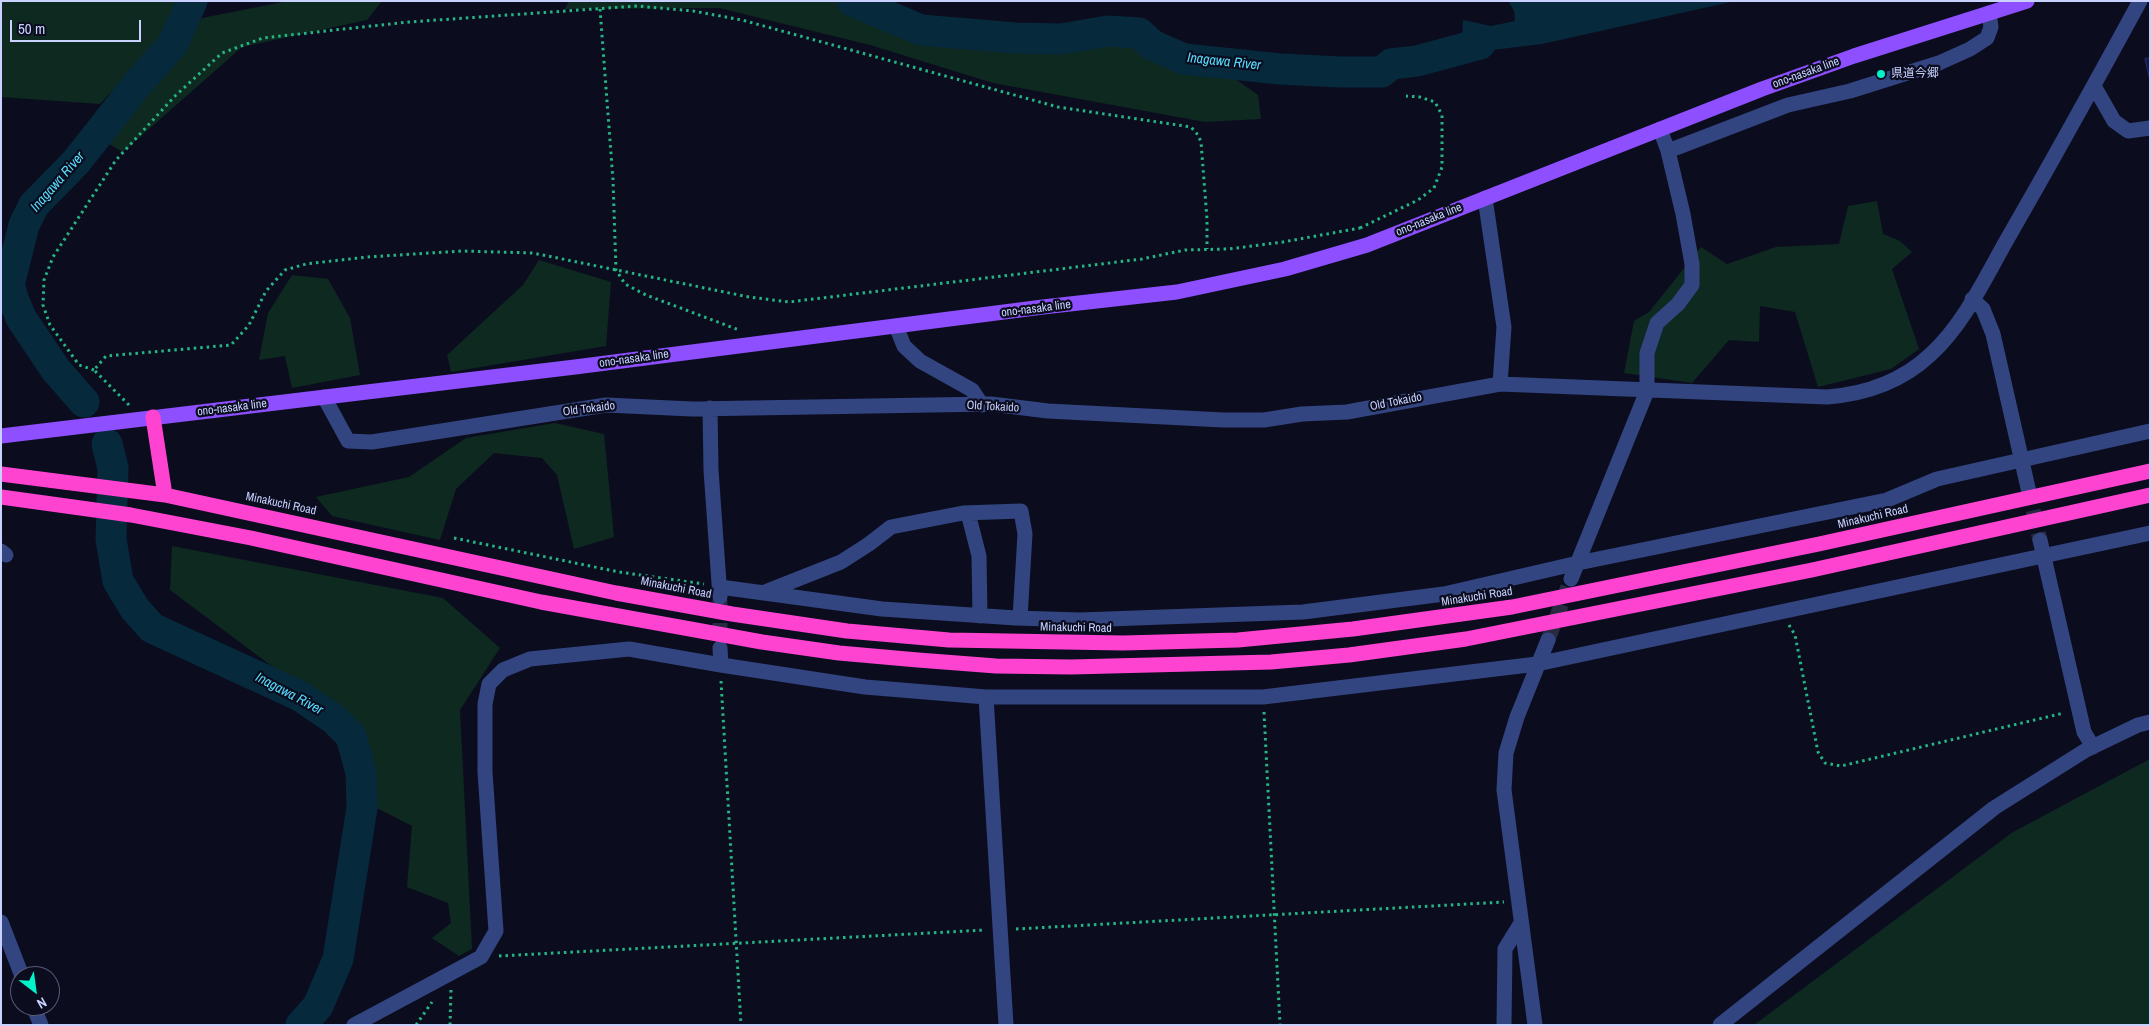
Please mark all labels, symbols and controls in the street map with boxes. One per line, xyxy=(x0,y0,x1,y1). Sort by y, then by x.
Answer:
scale bar xyxy=(12,10,144,42)
text: 50 m xyxy=(18,18,45,39)
water label: Inagawa River xyxy=(1186,50,1262,74)
street label: ono-nasaka line xyxy=(1771,54,1841,92)
place label: 県道今郷 xyxy=(1891,67,1939,81)
marker: 県道今郷 xyxy=(1875,68,1887,80)
water label: Inagawa River xyxy=(27,149,89,215)
street label: ono-nasaka line xyxy=(1394,200,1464,240)
street label: ono-nasaka line xyxy=(1000,298,1072,320)
street label: ono-nasaka line xyxy=(598,347,670,371)
street label: Old Tokaido xyxy=(1369,390,1423,414)
street label: ono-nasaka line xyxy=(196,397,268,419)
street label: Old Tokaido xyxy=(966,398,1020,416)
street label: Old Tokaido xyxy=(562,399,616,419)
street label: Minakuchi Road xyxy=(244,490,318,518)
street label: Minakuchi Road xyxy=(1836,502,1910,532)
street label: Minakuchi Road xyxy=(639,574,713,602)
street label: Minakuchi Road xyxy=(1440,584,1514,610)
street label: Minakuchi Road xyxy=(1040,620,1112,636)
water label: Inagawa River xyxy=(252,669,326,719)
north arrow xyxy=(10,966,60,1016)
text: N xyxy=(34,993,50,1013)

